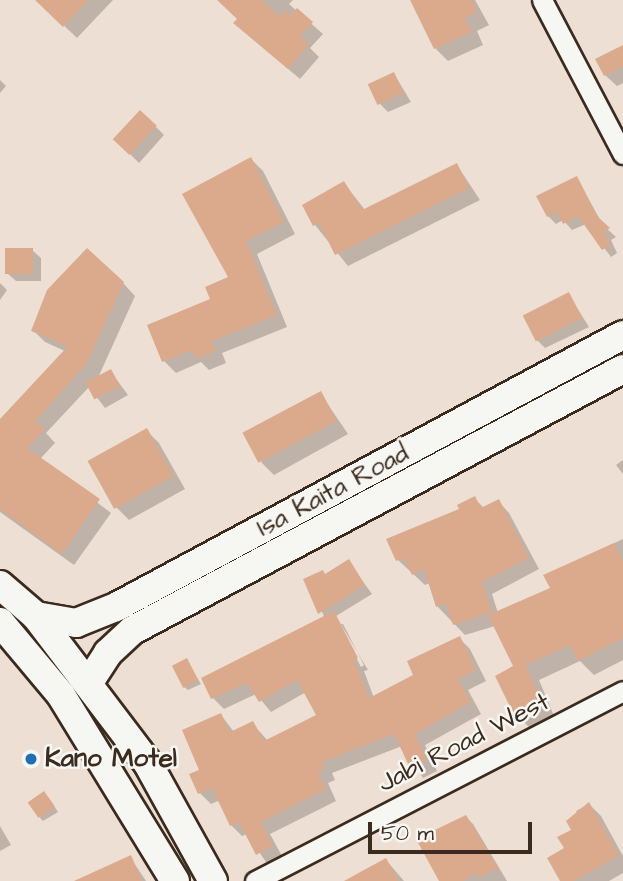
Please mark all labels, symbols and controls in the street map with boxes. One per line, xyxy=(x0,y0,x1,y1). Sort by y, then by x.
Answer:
street label: Isa Kaita Road xyxy=(252,438,414,544)
street label: Jabi Road West xyxy=(373,686,555,800)
place label: Kano Motel xyxy=(45,743,177,775)
marker: Kano Motel xyxy=(23,751,39,767)
scale bar xyxy=(371,808,536,852)
text: 50 m xyxy=(381,819,434,848)

